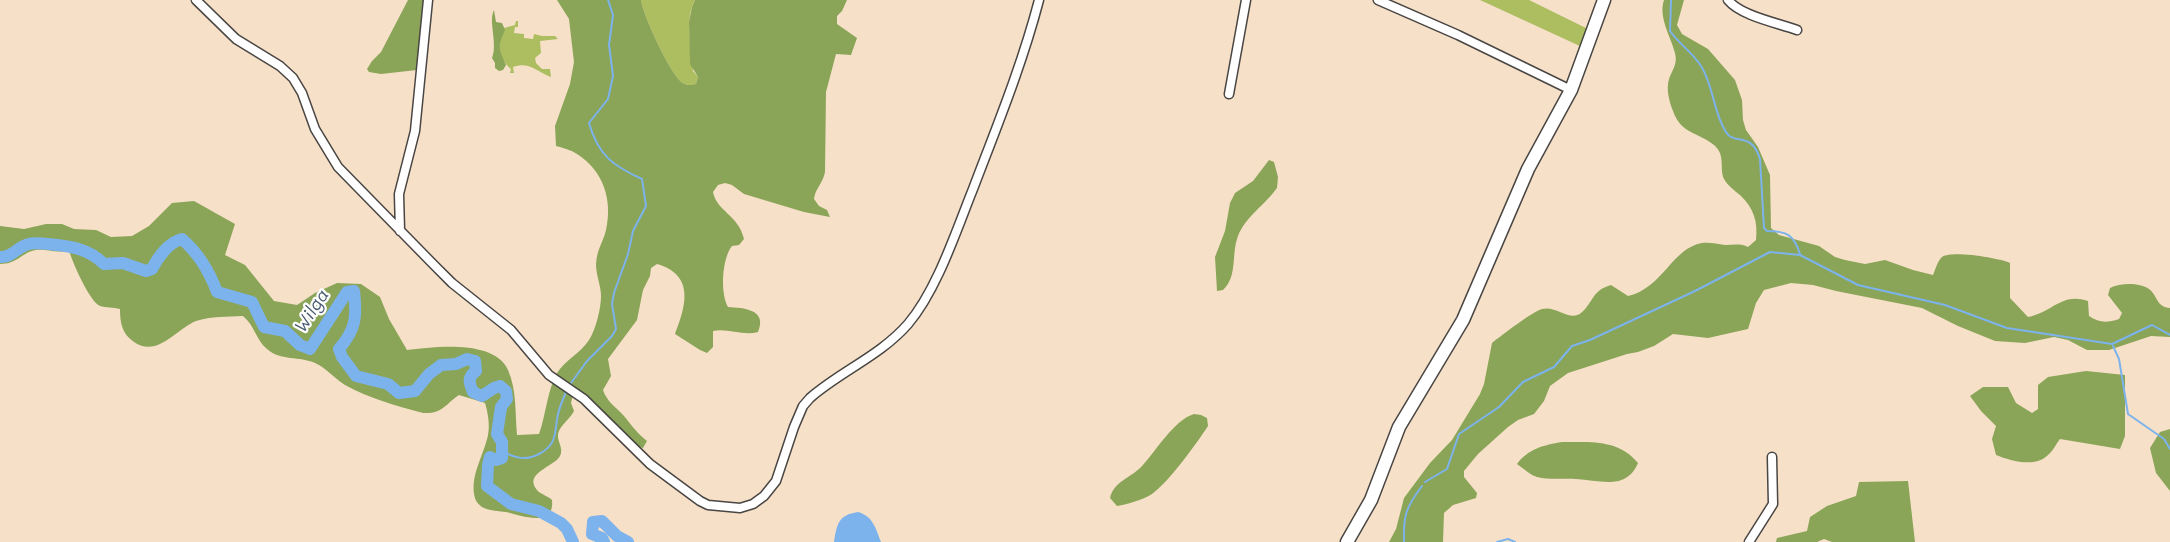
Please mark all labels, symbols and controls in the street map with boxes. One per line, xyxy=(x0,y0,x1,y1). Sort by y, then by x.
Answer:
water label: Wilga xyxy=(290,285,334,337)

